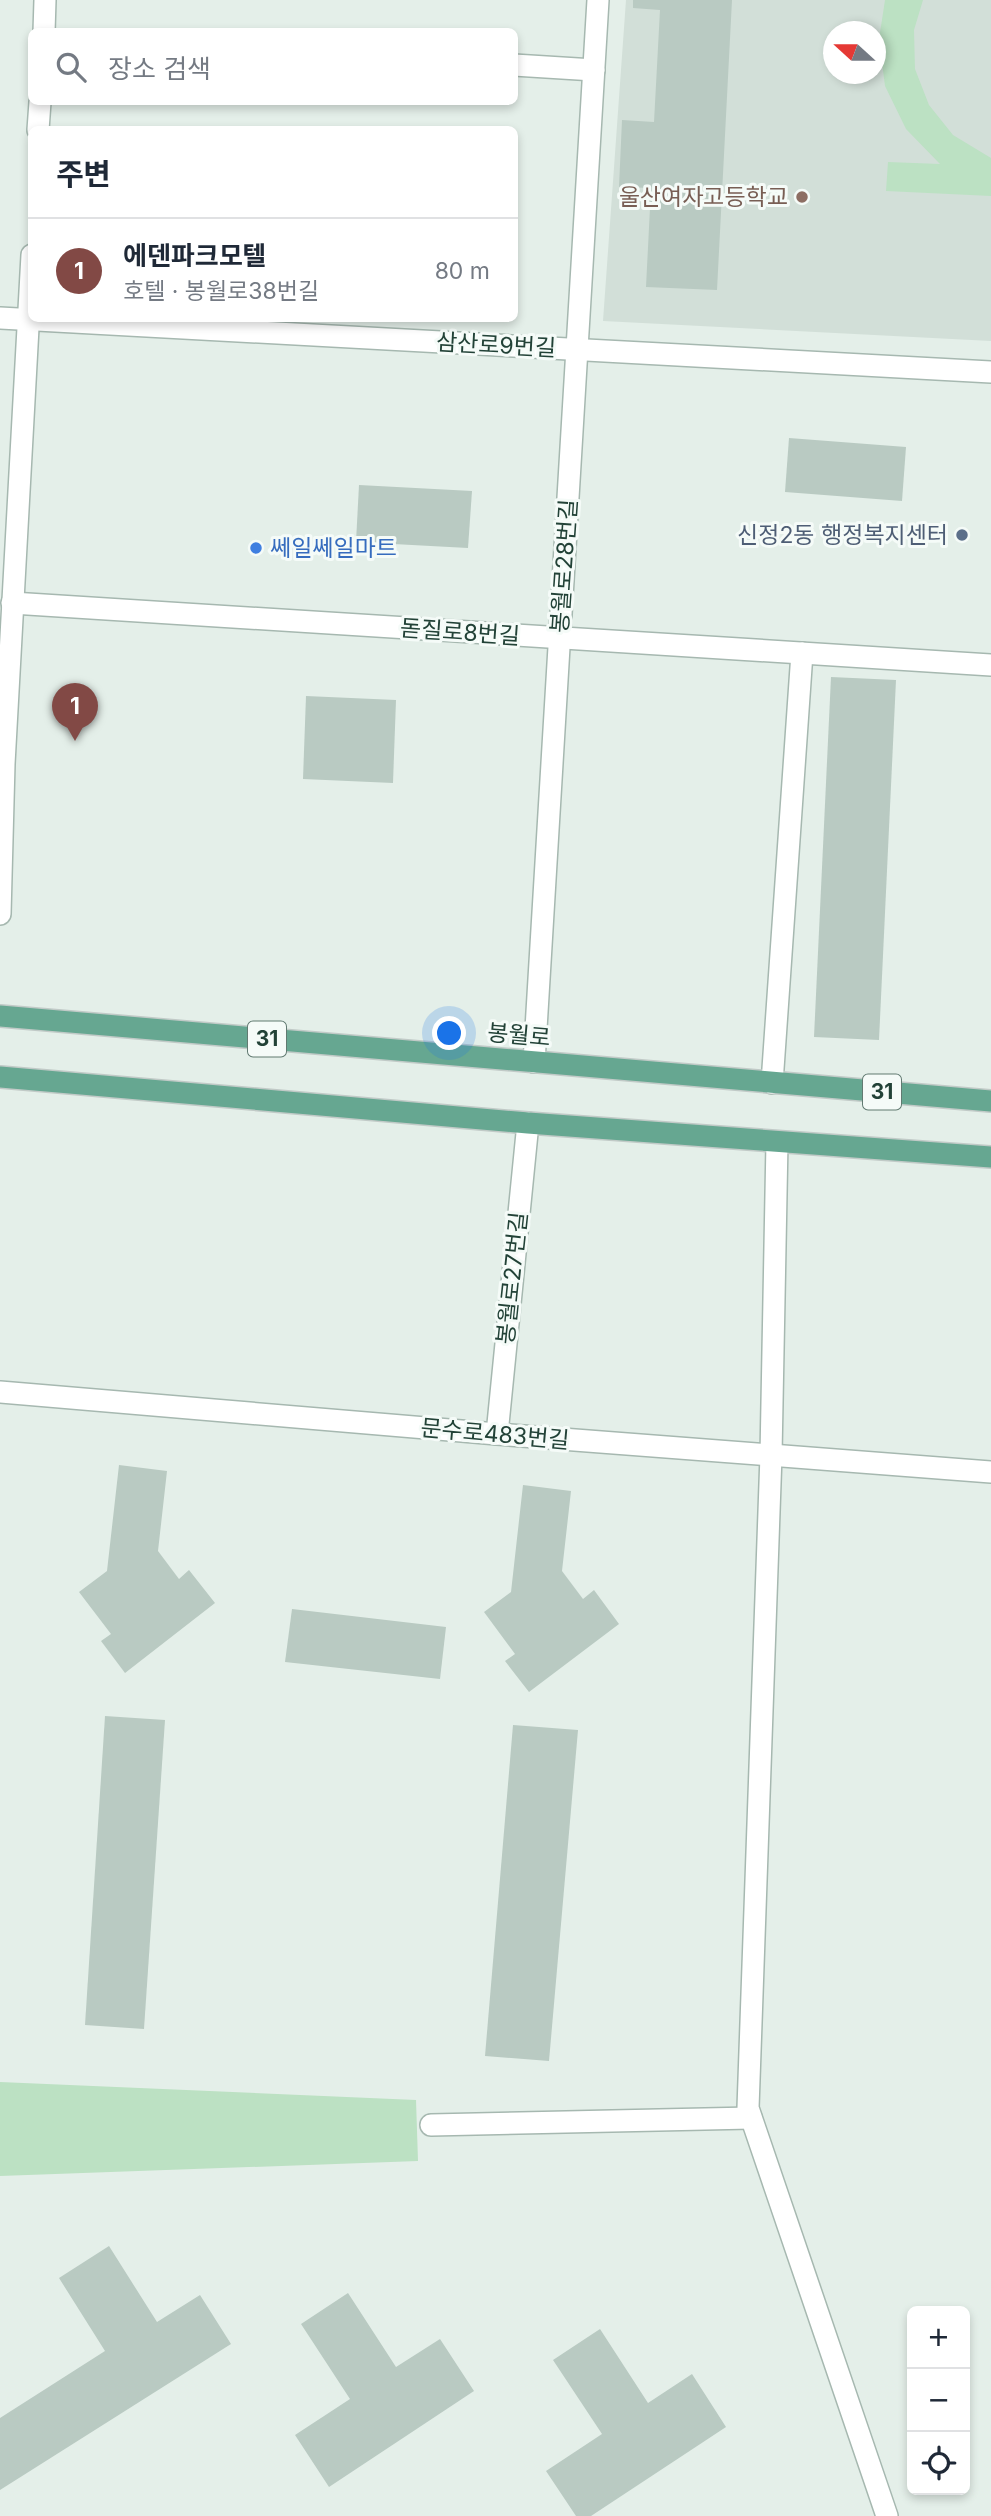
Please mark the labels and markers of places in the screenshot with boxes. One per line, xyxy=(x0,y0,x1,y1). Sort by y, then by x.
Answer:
place label: 울산여자고등학교 xyxy=(619,183,788,211)
marker: 울산여자고등학교 xyxy=(794,189,810,205)
place label: 신정2동 행정복지센터 xyxy=(737,521,948,549)
marker: 신정2동 행정복지센터 xyxy=(954,527,970,543)
place label: 쎄일쎄일마트 xyxy=(270,534,397,562)
marker: 쎄일쎄일마트 xyxy=(248,540,264,556)
pin: 1 xyxy=(52,683,98,741)

